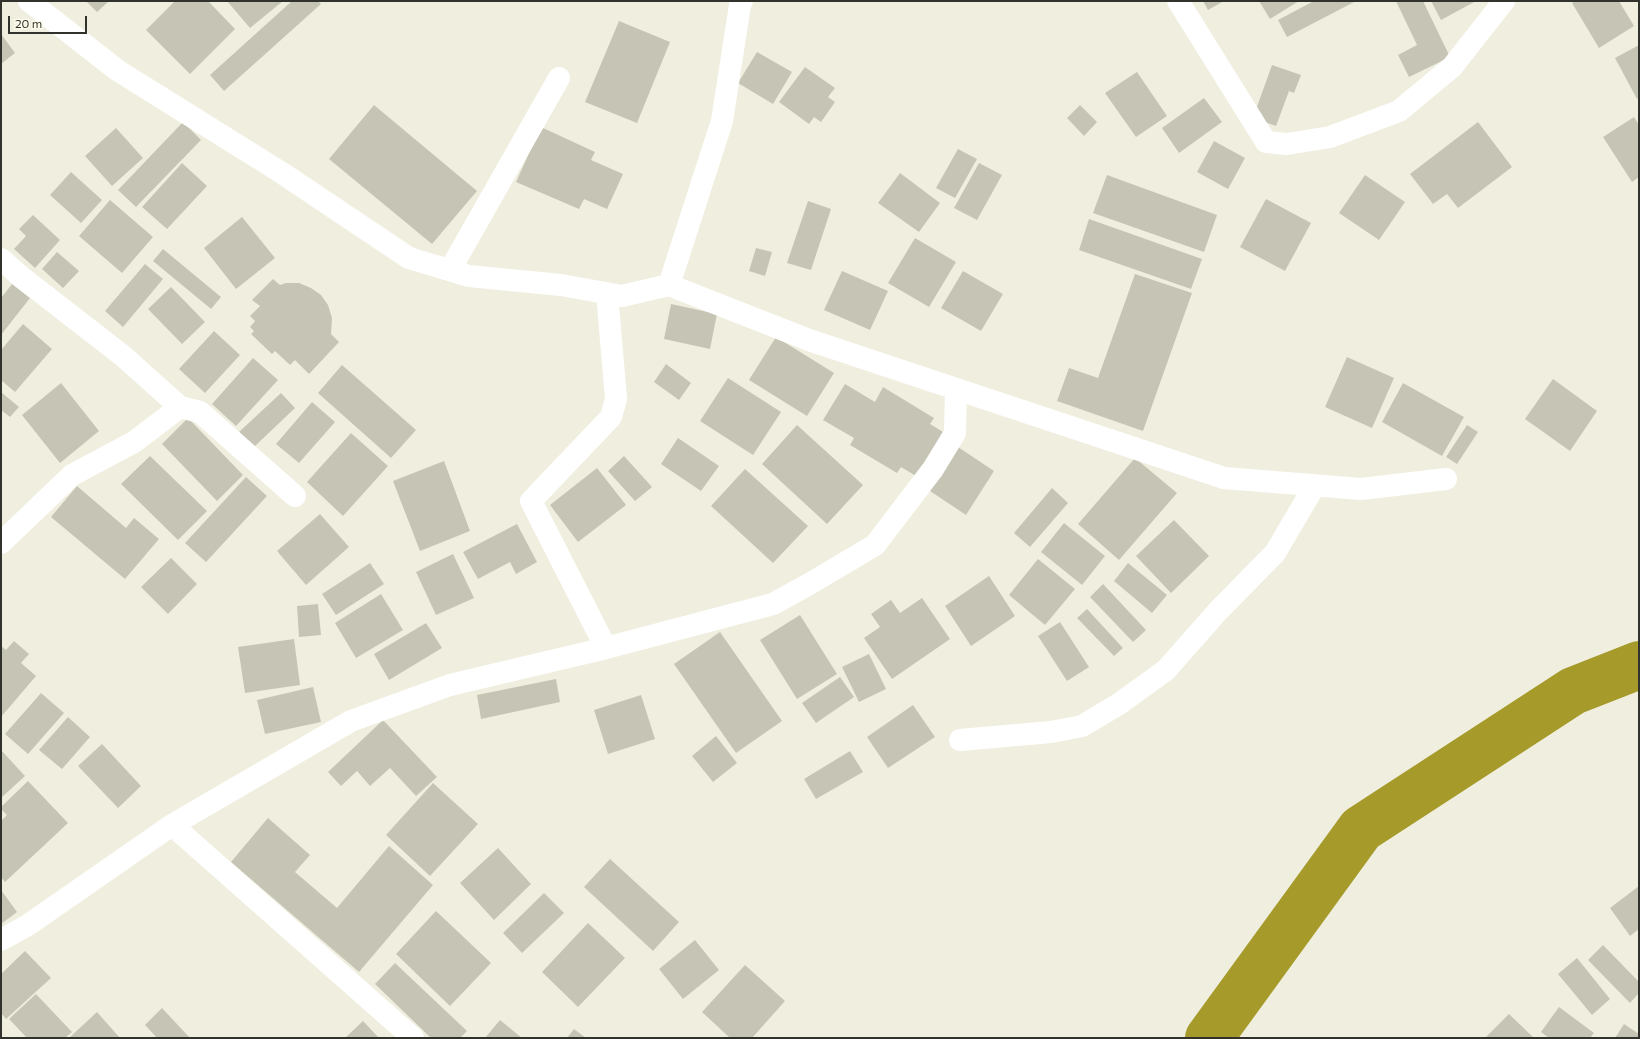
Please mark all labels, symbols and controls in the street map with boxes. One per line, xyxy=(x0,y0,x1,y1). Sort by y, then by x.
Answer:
scale bar xyxy=(10,8,89,34)
text: 20 m xyxy=(15,16,42,30)

